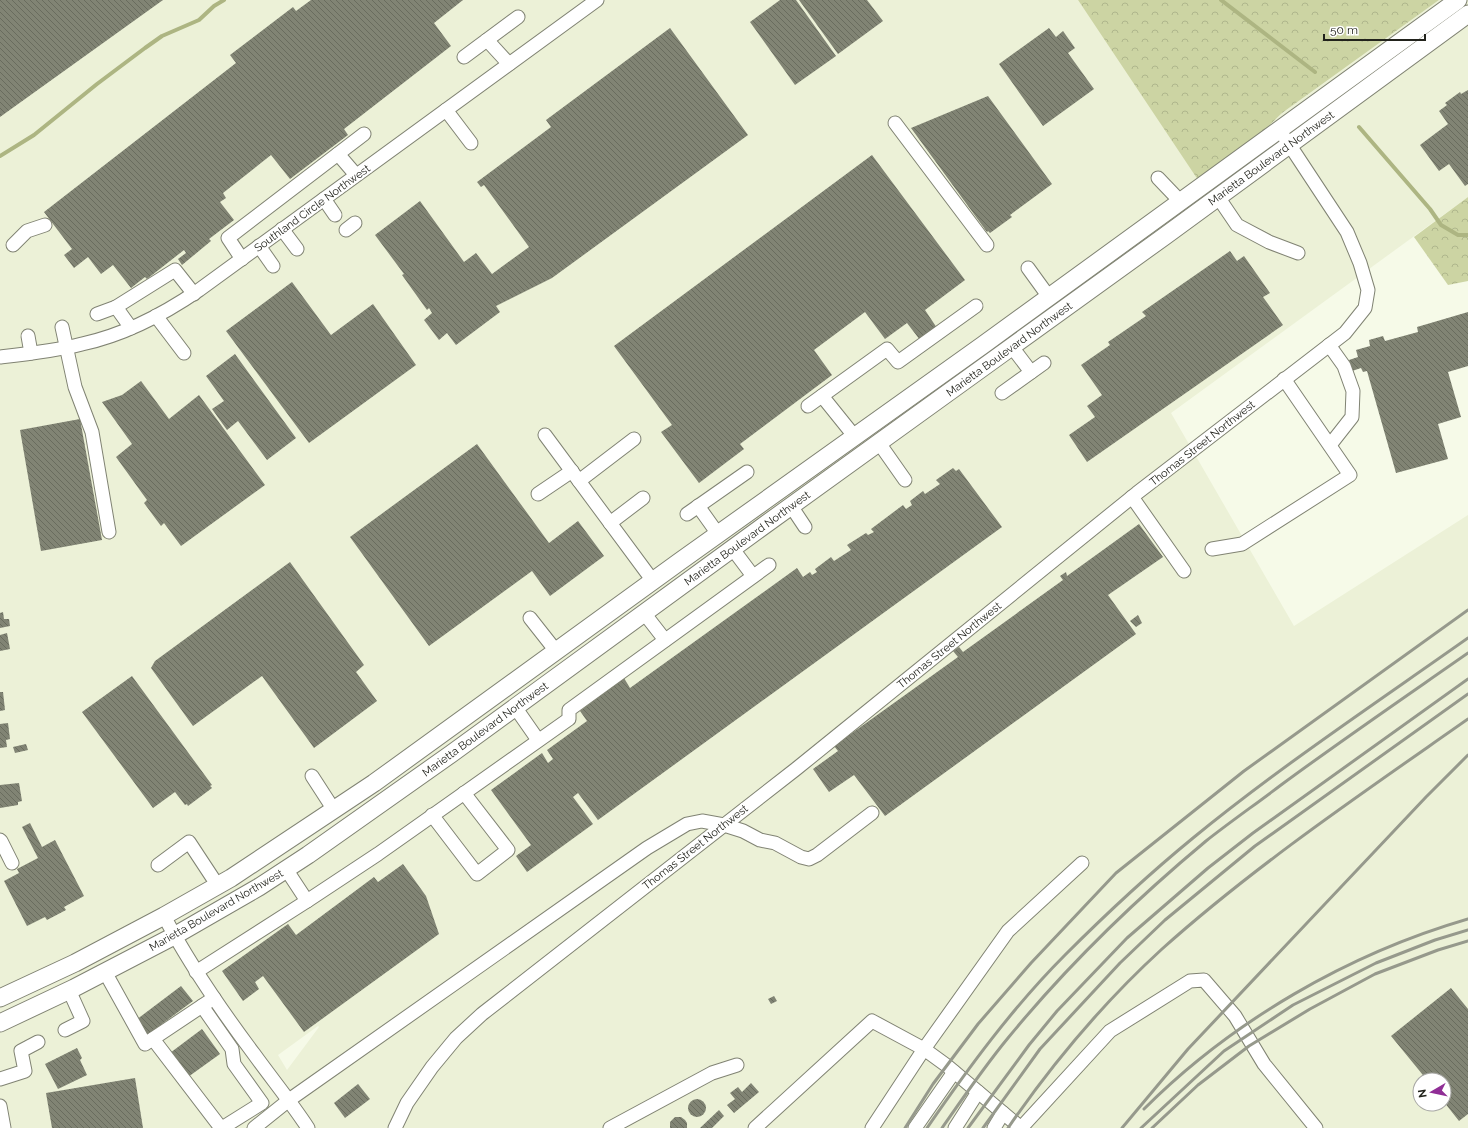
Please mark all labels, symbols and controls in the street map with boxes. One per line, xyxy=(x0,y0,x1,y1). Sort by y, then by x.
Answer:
scale bar xyxy=(1324,16,1425,42)
text: 50 m xyxy=(1330,23,1358,37)
street label: Marietta Boulevard Northwest xyxy=(1206,108,1337,208)
street label: Southland Circle Northwest xyxy=(252,162,373,255)
street label: Marietta Boulevard Northwest xyxy=(944,299,1075,399)
street label: Thomas Street Northwest xyxy=(1147,398,1258,489)
street label: Marietta Boulevard Northwest xyxy=(682,488,813,588)
street label: Thomas Street Northwest xyxy=(895,599,1004,691)
street label: Marietta Boulevard Northwest xyxy=(420,679,551,779)
street label: Thomas Street Northwest xyxy=(640,802,751,893)
street label: Marietta Boulevard Northwest xyxy=(147,867,286,954)
north arrow xyxy=(1412,1072,1452,1112)
text: N xyxy=(1416,1088,1430,1099)

